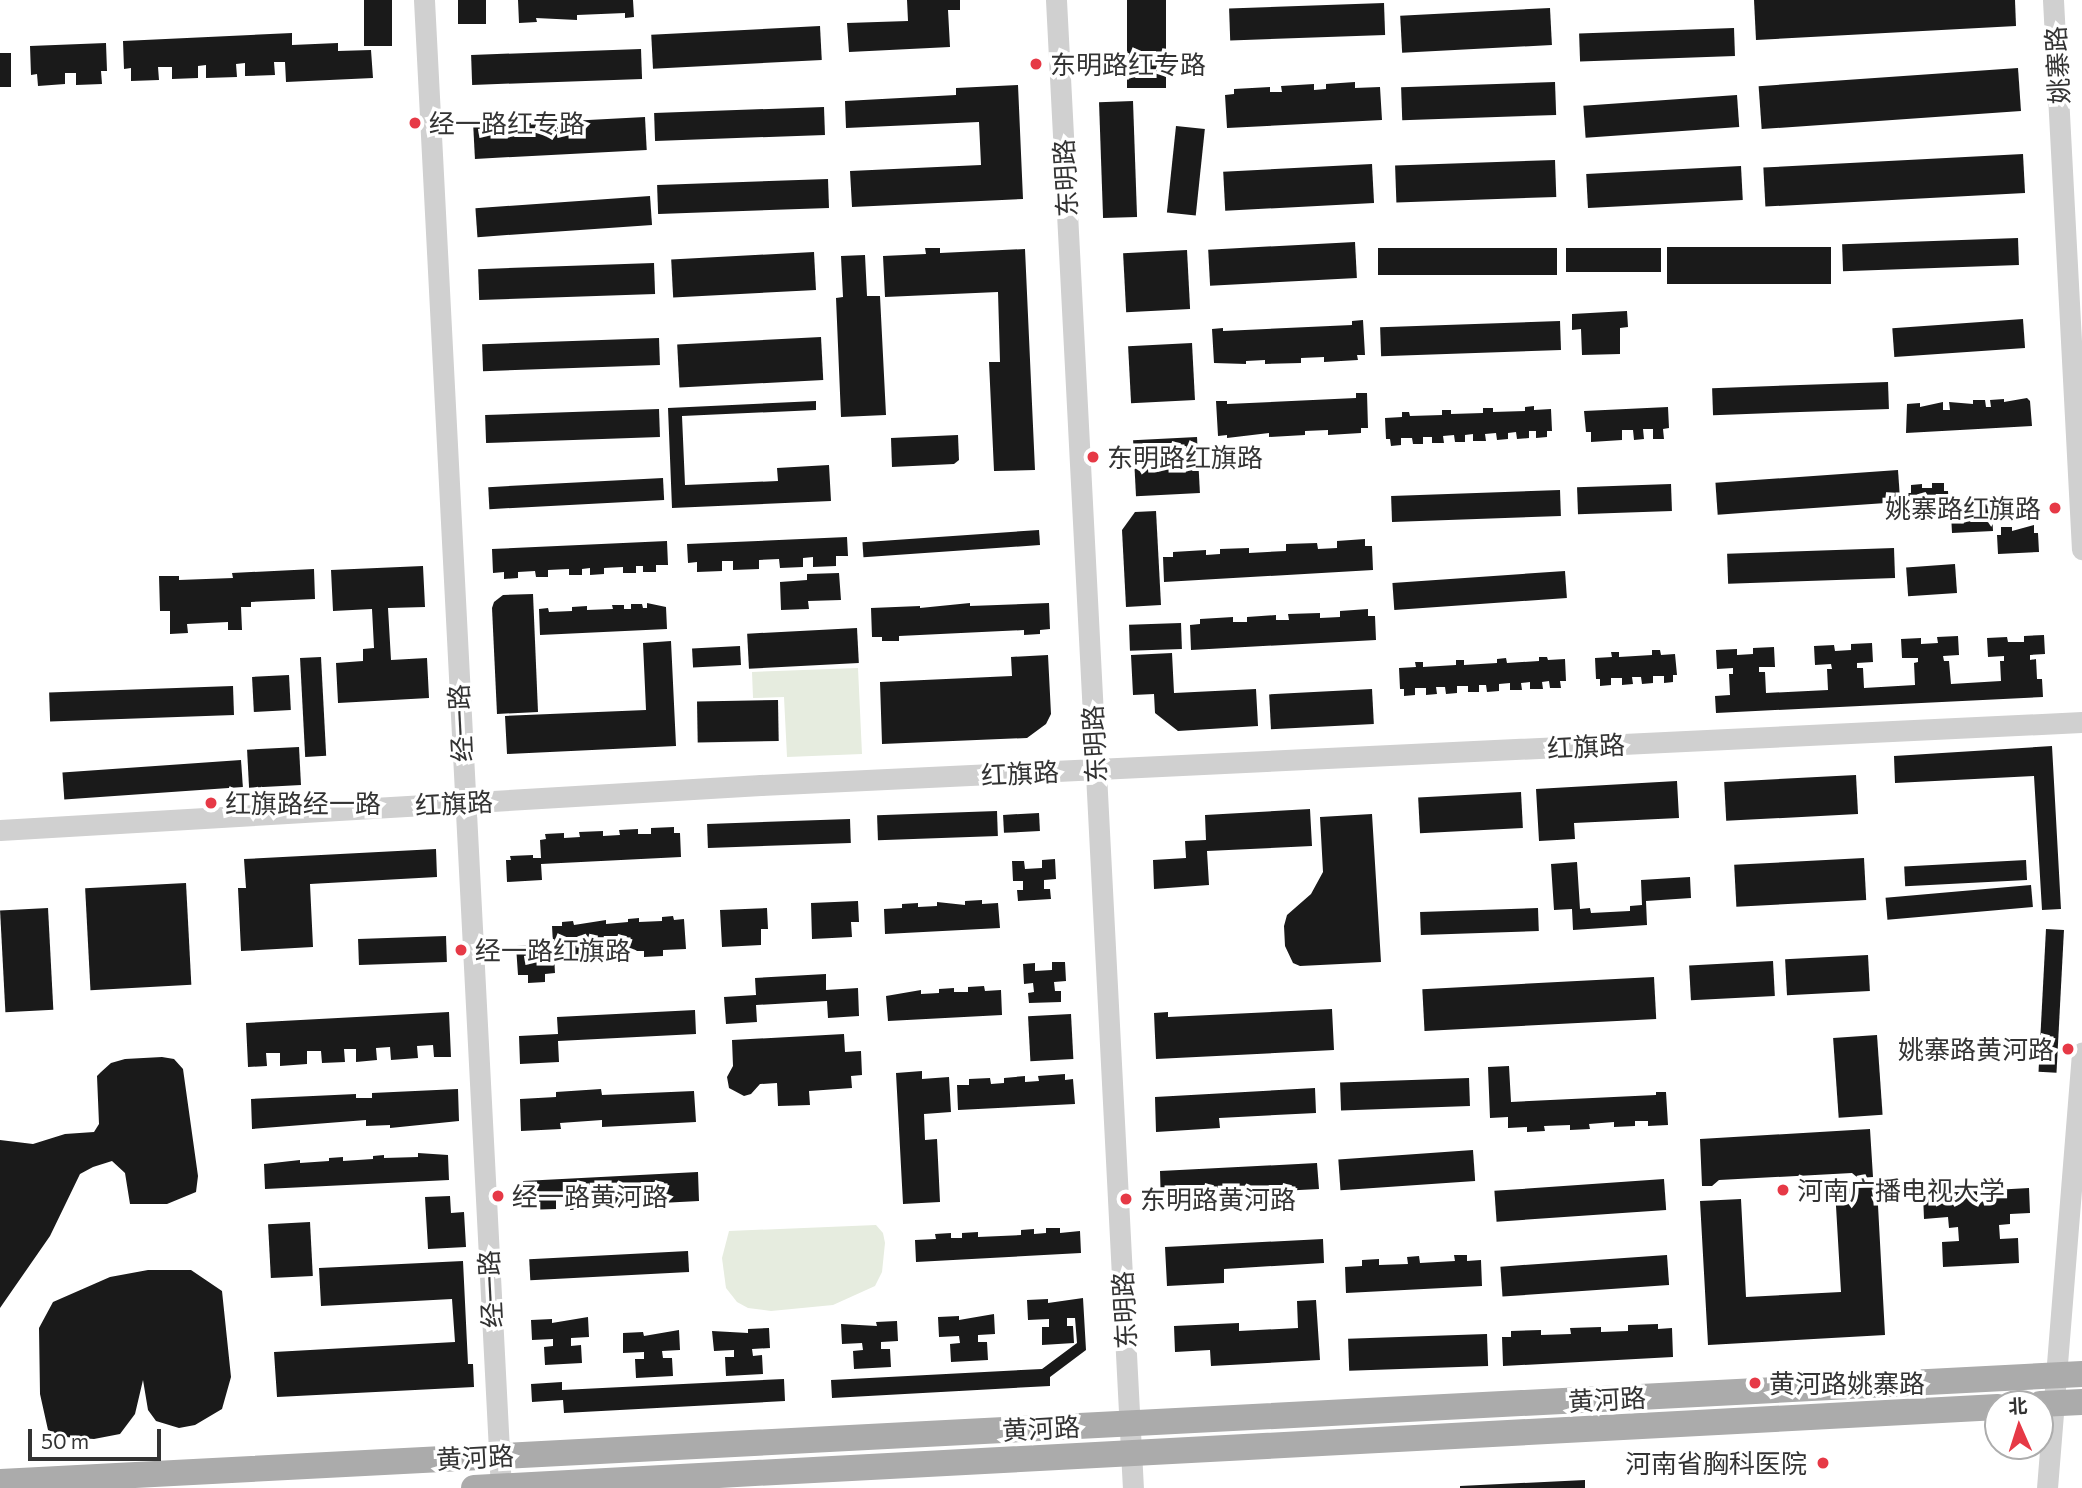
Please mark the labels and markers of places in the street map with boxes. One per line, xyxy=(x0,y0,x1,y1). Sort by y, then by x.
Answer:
place label: 东明路红专路 xyxy=(1050,48,1206,80)
marker: 东明路红专路 xyxy=(1028,56,1044,72)
place label: 经一路红专路 xyxy=(429,107,585,139)
marker: 经一路红专路 xyxy=(407,115,423,131)
place label: 东明路红旗路 xyxy=(1107,441,1263,473)
marker: 东明路红旗路 xyxy=(1085,449,1101,465)
place label: 姚寨路红旗路 xyxy=(1885,492,2041,524)
marker: 姚寨路红旗路 xyxy=(2047,500,2063,516)
place label: 红旗路经一路 xyxy=(225,787,381,819)
marker: 红旗路经一路 xyxy=(203,795,219,811)
place label: 经一路红旗路 xyxy=(475,934,631,966)
marker: 经一路红旗路 xyxy=(453,942,469,958)
place label: 姚寨路黄河路 xyxy=(1898,1033,2054,1065)
marker: 姚寨路黄河路 xyxy=(2060,1041,2076,1057)
place label: 河南广播电视大学 xyxy=(1797,1174,2005,1206)
place label: 经一路黄河路 xyxy=(512,1180,668,1212)
marker: 河南广播电视大学 xyxy=(1775,1182,1791,1198)
place label: 东明路黄河路 xyxy=(1140,1183,1296,1215)
marker: 经一路黄河路 xyxy=(490,1188,506,1204)
marker: 东明路黄河路 xyxy=(1118,1191,1134,1207)
place label: 黄河路姚寨路 xyxy=(1769,1367,1925,1399)
marker: 黄河路姚寨路 xyxy=(1747,1375,1763,1391)
place label: 河南省胸科医院 xyxy=(1625,1447,1807,1479)
marker: 河南省胸科医院 xyxy=(1813,1453,1833,1473)

